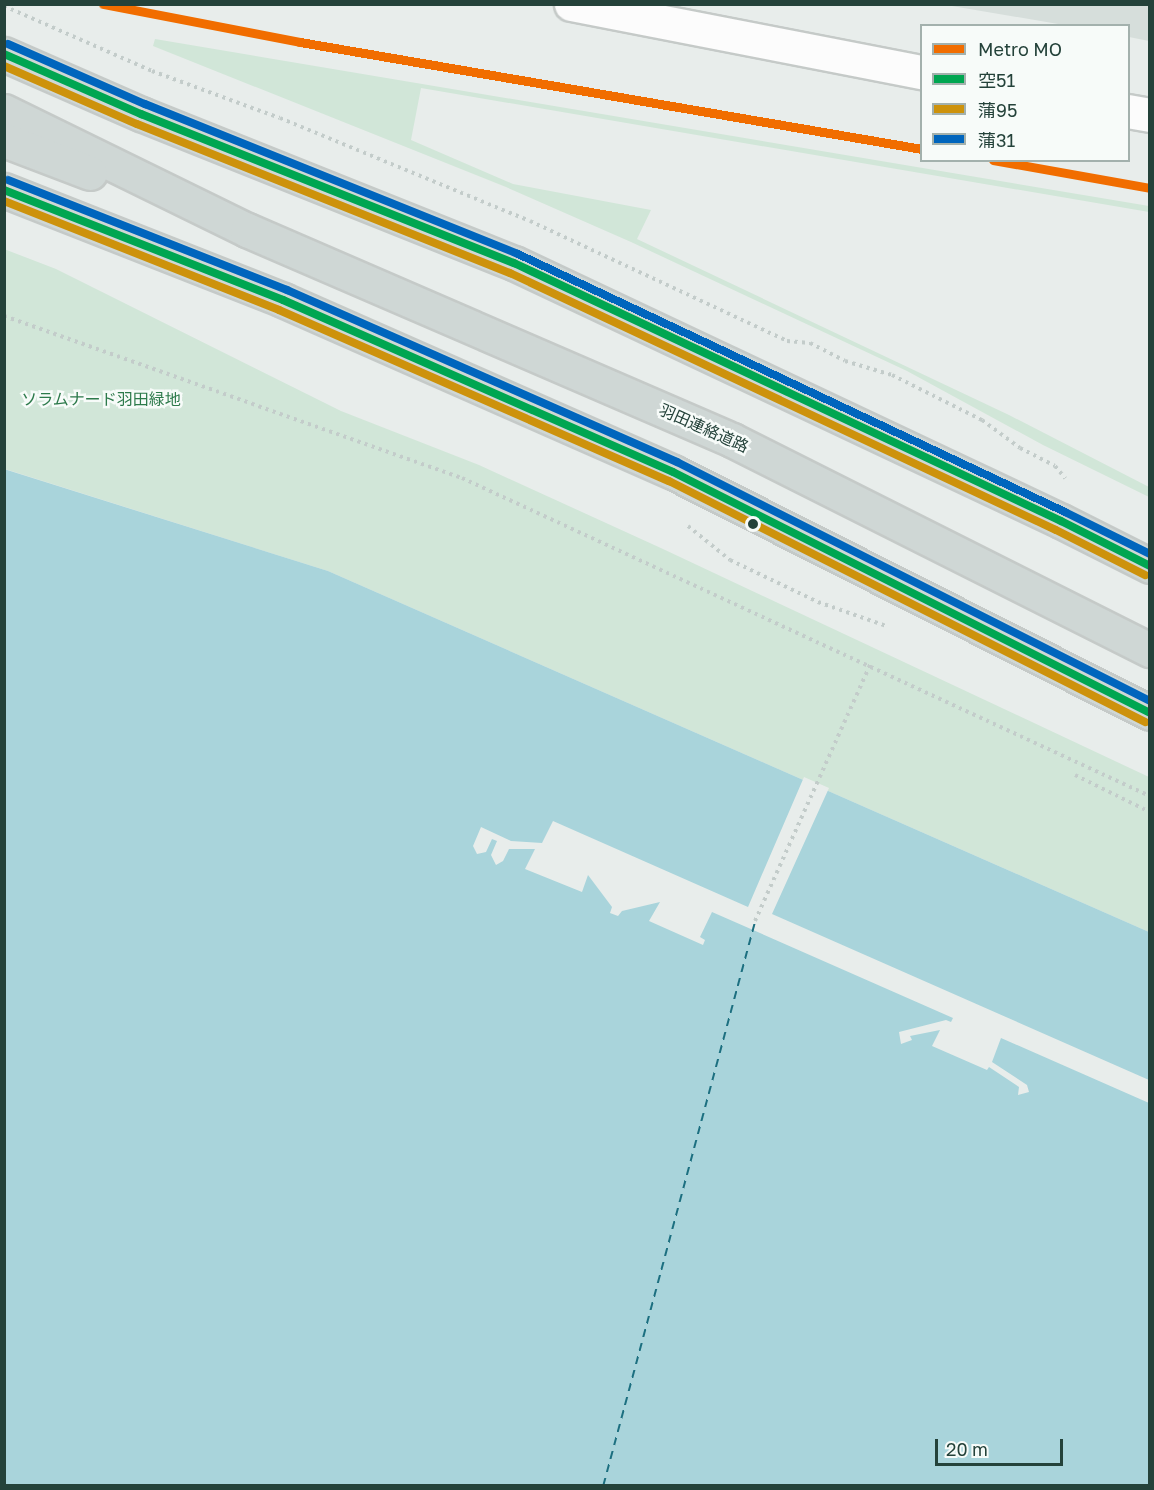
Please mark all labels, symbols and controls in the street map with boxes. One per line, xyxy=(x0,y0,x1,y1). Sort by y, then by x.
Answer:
legend xyxy=(920,24,1130,162)
text: Metro MO xyxy=(978,38,1062,60)
text: 空51 xyxy=(978,69,1015,91)
text: 蒲95 xyxy=(978,99,1017,121)
text: 蒲31 xyxy=(978,129,1015,151)
park label: ソラムナード羽田緑地 xyxy=(21,389,181,409)
street label: 羽田連絡道路 xyxy=(656,400,752,456)
unlabelled marker xyxy=(747,518,759,530)
scale bar xyxy=(938,1427,1066,1465)
text: 20 m xyxy=(946,1438,988,1460)

